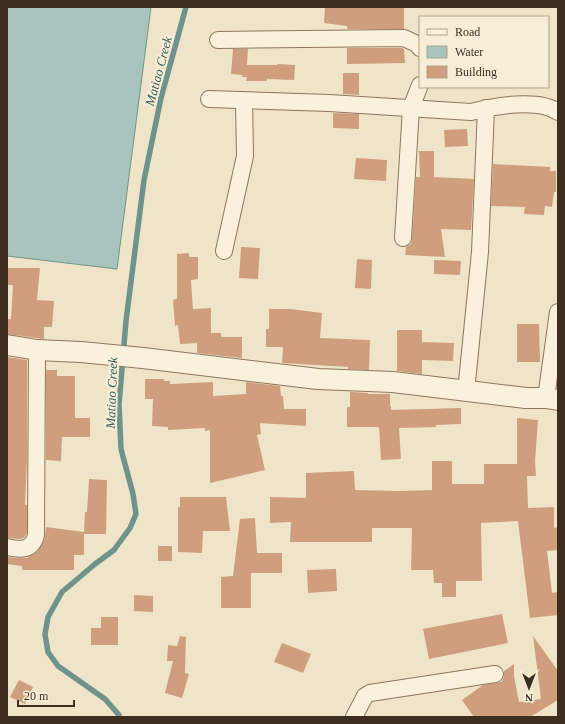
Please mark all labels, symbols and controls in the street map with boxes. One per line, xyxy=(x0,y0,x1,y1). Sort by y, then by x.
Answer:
legend xyxy=(419,16,549,88)
text: Road xyxy=(455,25,480,39)
water label: Matiao Creek xyxy=(142,35,175,109)
text: Water xyxy=(455,45,483,59)
text: Building xyxy=(455,65,497,79)
water label: Matiao Creek xyxy=(103,357,120,430)
north arrow xyxy=(509,668,549,708)
scale bar xyxy=(18,682,74,708)
text: 20 m xyxy=(24,689,49,703)
text: N xyxy=(525,692,533,704)

